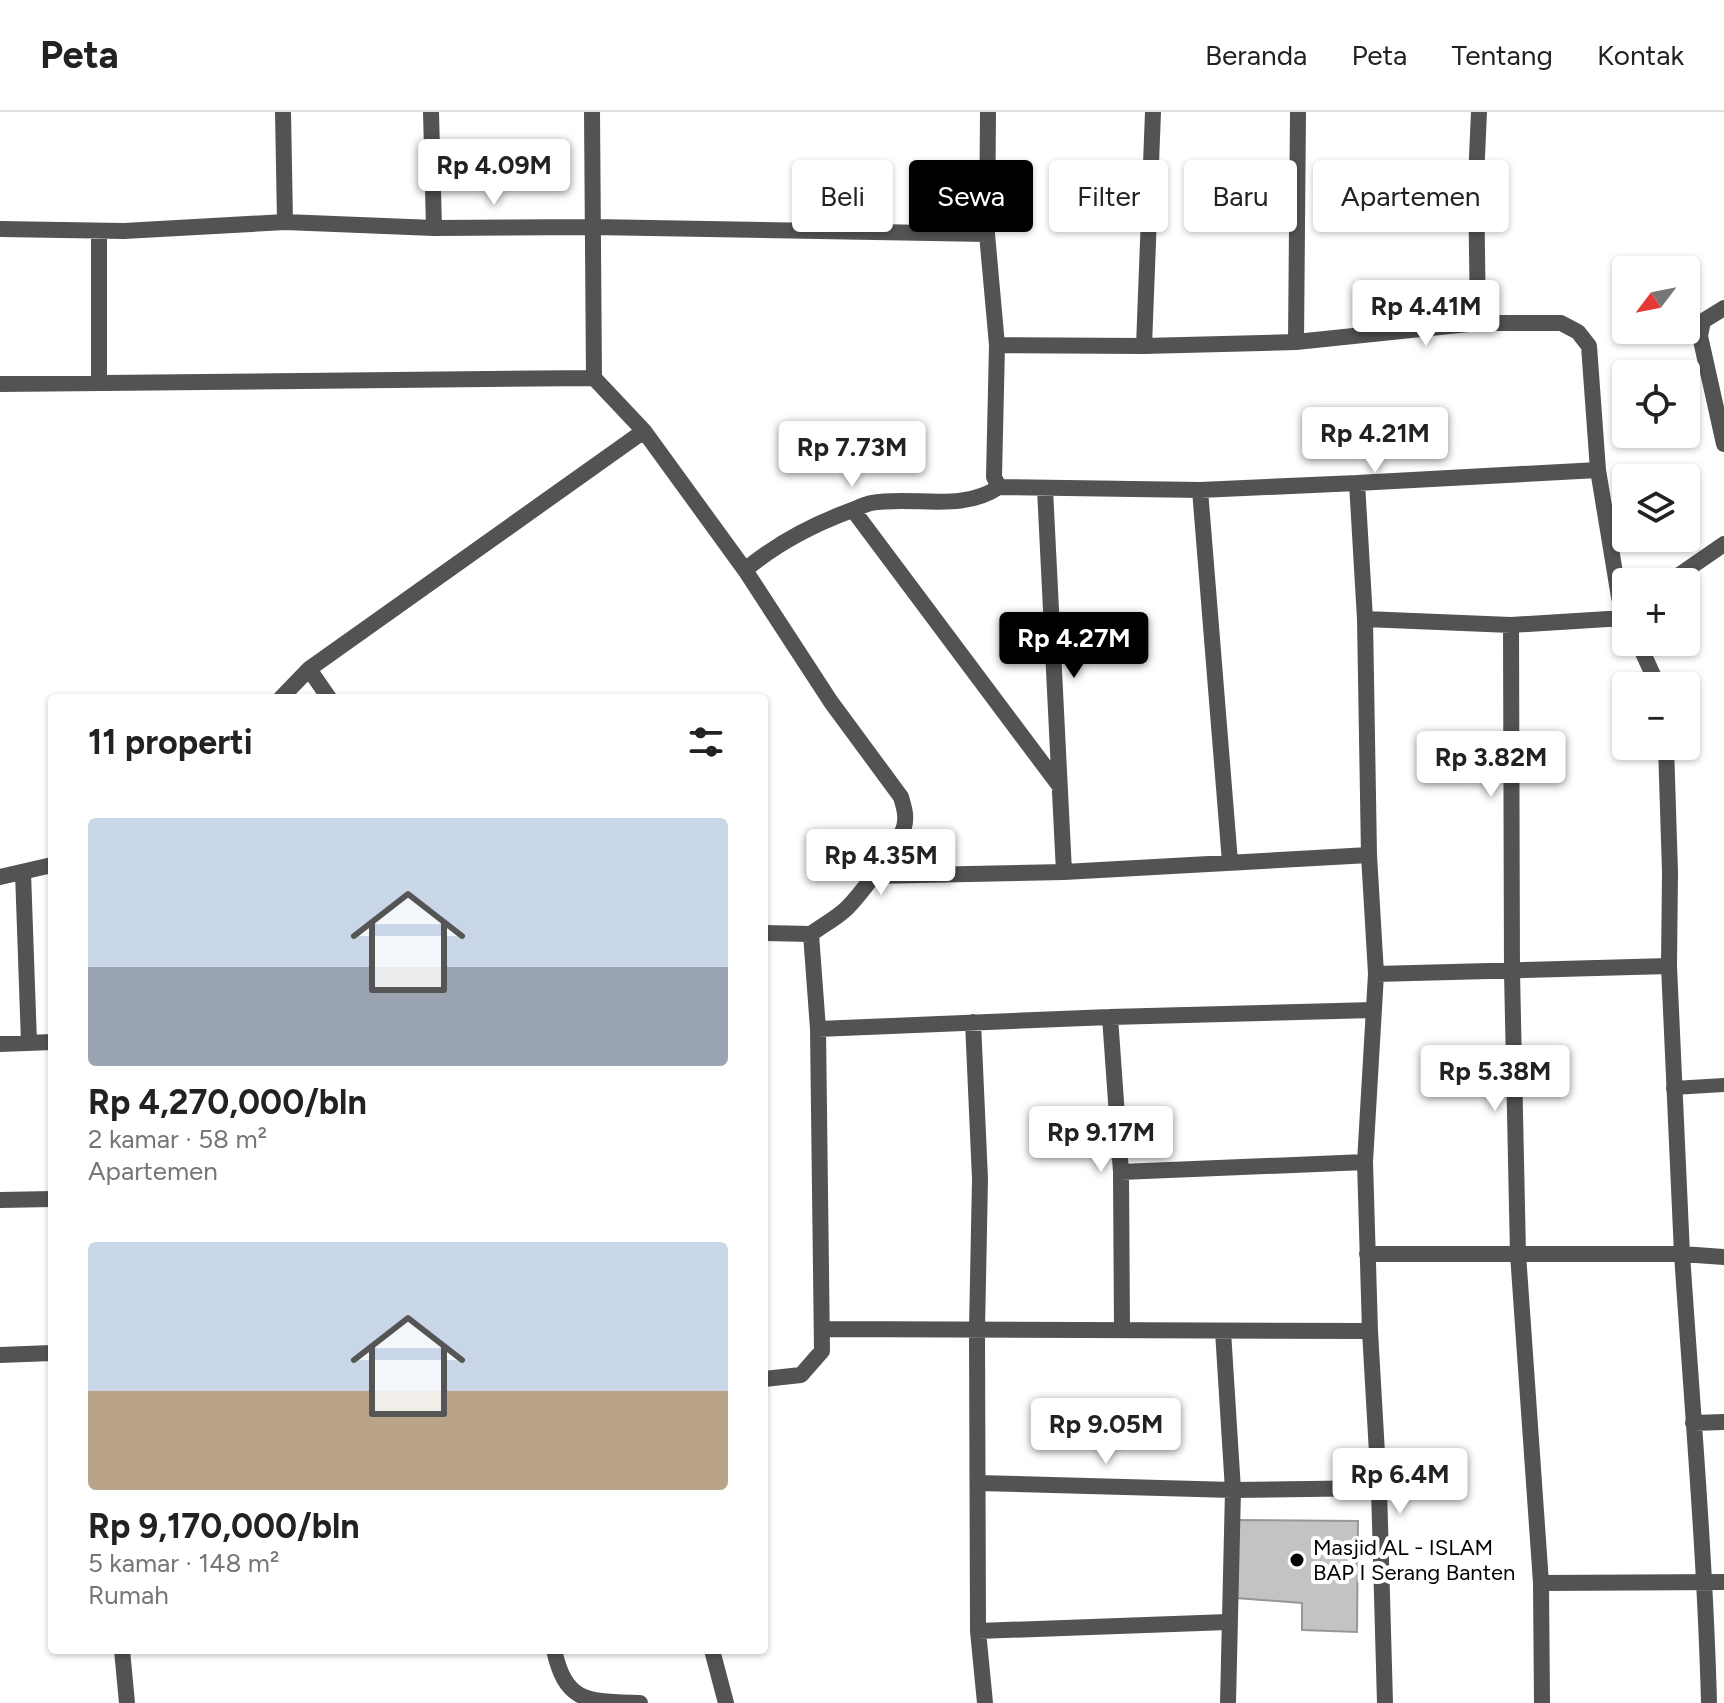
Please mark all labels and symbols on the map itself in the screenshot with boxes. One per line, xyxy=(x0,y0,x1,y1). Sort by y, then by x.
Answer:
pin: Rp 4.09M xyxy=(411,139,577,207)
north arrow xyxy=(1612,256,1700,344)
pin: Rp 4.41M xyxy=(1343,280,1509,348)
pin: Rp 4.21M xyxy=(1292,407,1458,475)
pin: Rp 7.73M xyxy=(769,421,935,489)
pin: Rp 4.27M xyxy=(991,612,1157,680)
pin: Rp 3.82M xyxy=(1408,731,1574,799)
pin: Rp 4.35M xyxy=(798,829,964,897)
pin: Rp 5.38M xyxy=(1412,1045,1578,1113)
pin: Rp 9.17M xyxy=(1018,1106,1184,1174)
pin: Rp 9.05M xyxy=(1023,1398,1189,1466)
pin: Rp 6.4M xyxy=(1326,1448,1474,1516)
place label: Masjid AL - ISLAM BAP I Serang Banten xyxy=(1313,1534,1515,1586)
marker: Masjid AL - ISLAM BAP I Serang Banten xyxy=(1288,1551,1306,1569)

